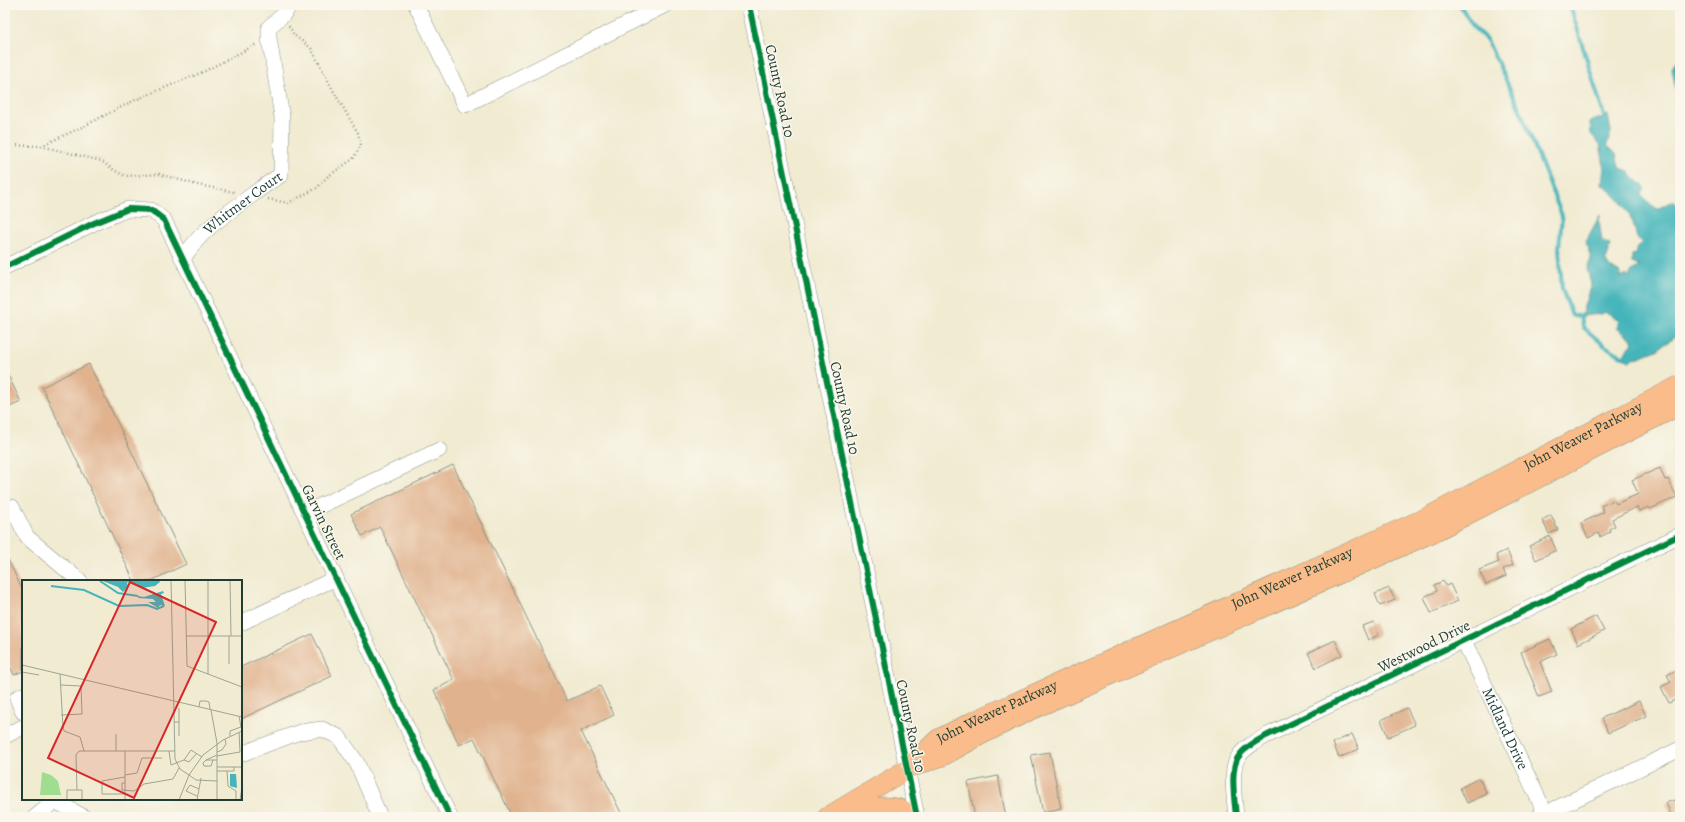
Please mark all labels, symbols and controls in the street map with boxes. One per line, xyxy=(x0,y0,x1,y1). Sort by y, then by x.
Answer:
street label: County Road 10 xyxy=(760,43,800,139)
street label: Whitmer Court xyxy=(198,166,286,239)
street label: County Road 10 xyxy=(825,360,865,456)
street label: John Weaver Parkway xyxy=(1520,396,1646,475)
street label: Garvin Street xyxy=(297,481,351,563)
street label: John Weaver Parkway xyxy=(1228,542,1356,614)
inset map xyxy=(22,580,242,800)
street label: Westwood Drive xyxy=(1374,615,1474,677)
street label: John Weaver Parkway xyxy=(933,675,1061,748)
street label: County Road 10 xyxy=(891,678,931,774)
street label: Midland Drive xyxy=(1477,684,1533,773)

